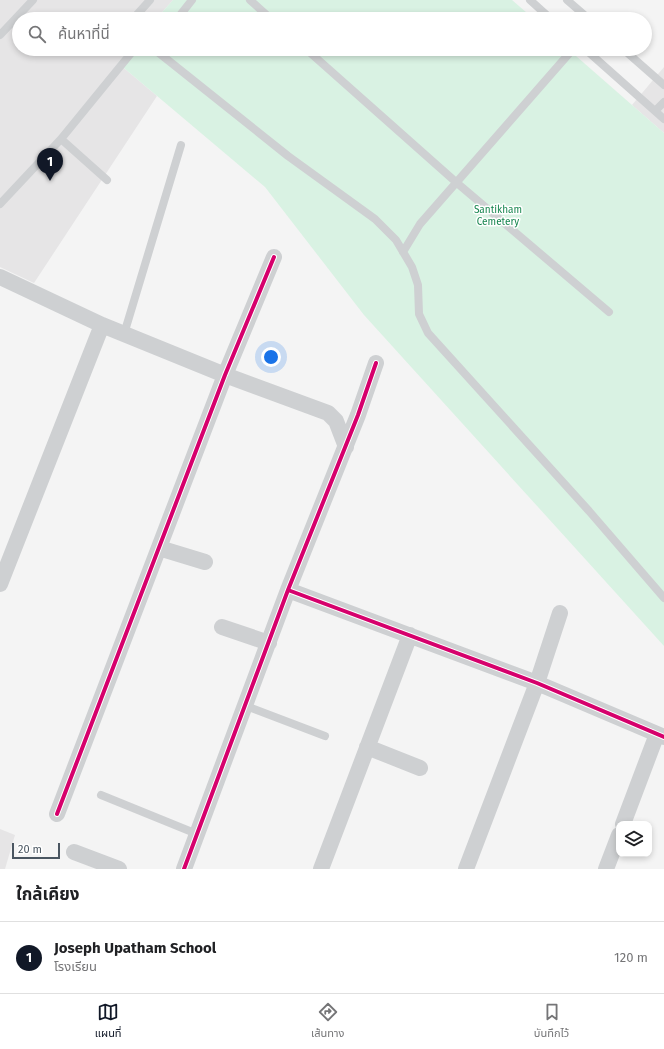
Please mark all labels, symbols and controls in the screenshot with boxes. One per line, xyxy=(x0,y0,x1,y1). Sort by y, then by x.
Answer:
search box xyxy=(12,12,652,56)
icon: search xyxy=(26,23,48,45)
text: ค้นหาที่นี่ xyxy=(58,25,110,43)
pin: 1 xyxy=(37,148,63,181)
park label: Santikham Cemetery xyxy=(474,204,522,228)
your location xyxy=(261,347,281,367)
map controls xyxy=(616,821,652,857)
button: layers xyxy=(616,821,652,857)
scale bar xyxy=(12,841,60,860)
text: 20 m xyxy=(18,843,42,856)
text: ใกล้เคียง xyxy=(16,884,79,905)
text: Joseph Upatham School xyxy=(54,939,216,957)
text: 1 xyxy=(26,950,32,965)
text: 120 m xyxy=(614,950,648,965)
text: โรงเรียน xyxy=(54,959,97,974)
tab: แผนที่ xyxy=(95,1001,122,1042)
tab: เส้นทาง xyxy=(311,1001,344,1042)
tab: บันทึกไว้ xyxy=(534,1001,569,1042)

